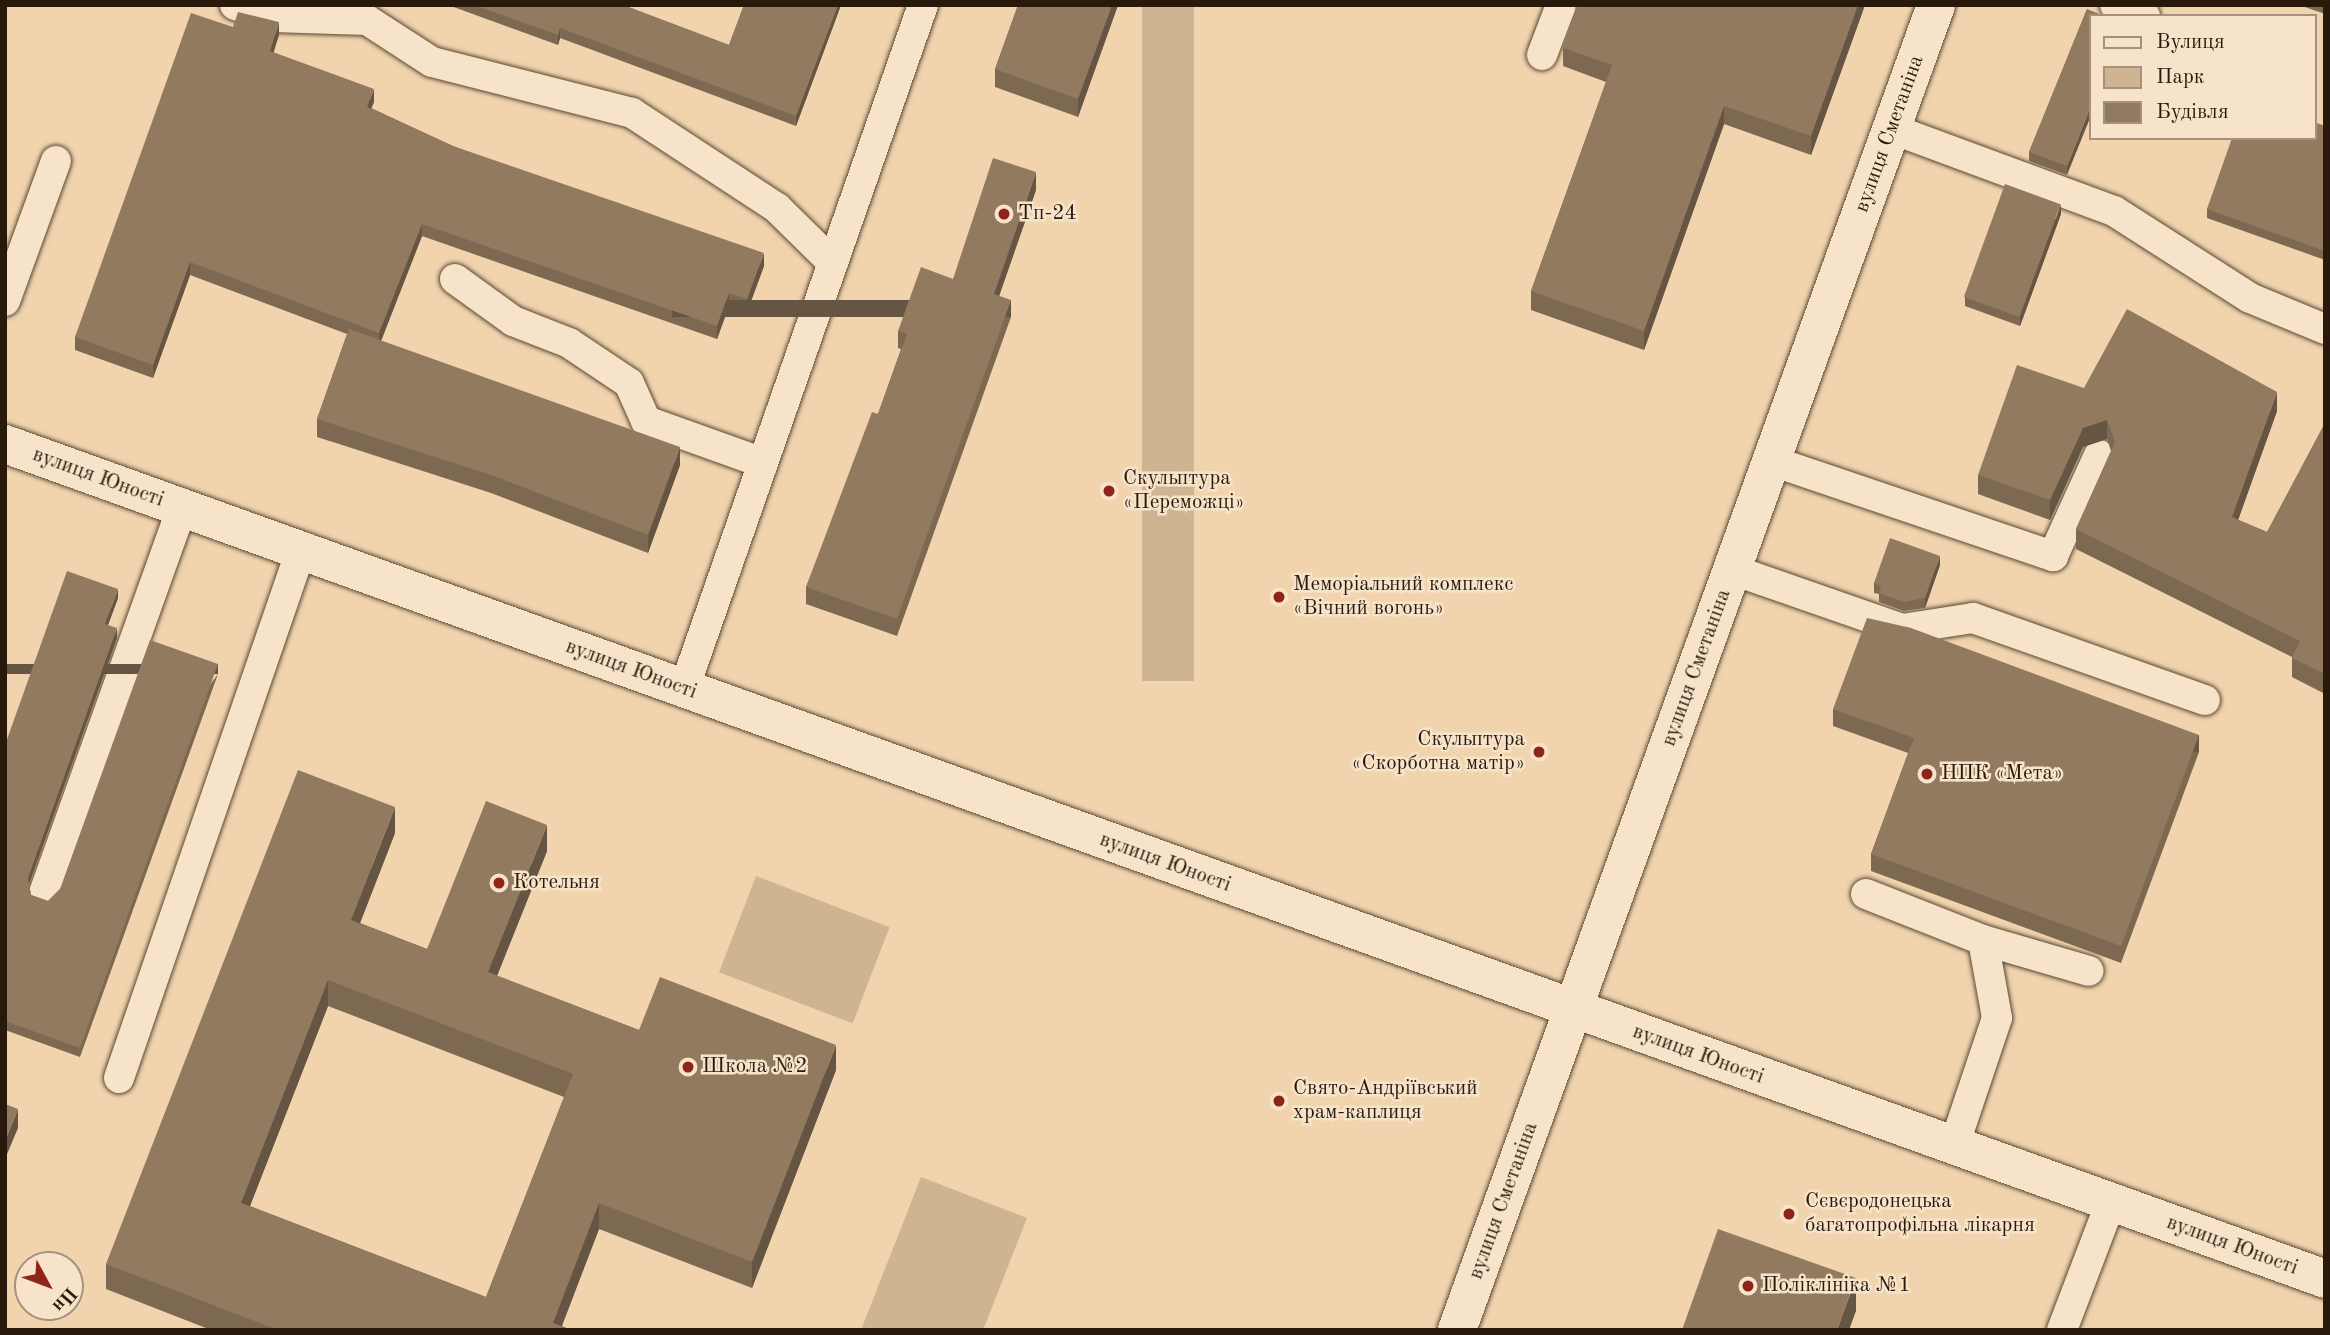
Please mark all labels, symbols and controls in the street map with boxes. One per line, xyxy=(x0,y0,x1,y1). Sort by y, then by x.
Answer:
legend xyxy=(2088,14,2316,140)
text: Вулиця xyxy=(2156,32,2225,53)
street label: вулиця Сметаніна xyxy=(1850,52,1930,216)
text: Парк xyxy=(2156,67,2204,88)
text: Будівля xyxy=(2156,102,2229,123)
place label: Тп-24 xyxy=(1018,201,1077,227)
marker: Тп-24 xyxy=(996,206,1012,222)
street label: вулиця Юності xyxy=(29,443,167,513)
place label: Скульптура «Переможці» xyxy=(1123,466,1245,516)
marker: Скульптура «Переможці» xyxy=(1101,483,1117,499)
place label: Меморіальний комплекс «Вічний вогонь» xyxy=(1293,572,1513,622)
street label: вулиця Сметаніна xyxy=(1657,586,1737,750)
marker: Меморіальний комплекс «Вічний вогонь» xyxy=(1271,589,1287,605)
street label: вулиця Юності xyxy=(562,635,700,705)
place label: Скульптура «Скорботна матір» xyxy=(1351,727,1525,777)
marker: Скульптура «Скорботна матір» xyxy=(1531,744,1547,760)
place label: НПК «Мета» xyxy=(1941,761,2063,787)
marker: НПК «Мета» xyxy=(1919,766,1935,782)
street label: вулиця Юності xyxy=(1096,828,1234,898)
place label: Котельня xyxy=(513,870,600,896)
marker: Котельня xyxy=(491,875,507,891)
street label: вулиця Юності xyxy=(1629,1020,1767,1090)
place label: Школа №2 xyxy=(702,1054,808,1080)
marker: Школа №2 xyxy=(680,1059,696,1075)
place label: Свято-Андріївський храм-каплиця xyxy=(1293,1076,1478,1126)
marker: Свято-Андріївський храм-каплиця xyxy=(1271,1093,1287,1109)
street label: вулиця Сметаніна xyxy=(1464,1119,1544,1283)
place label: Сєвєродонецька багатопрофільна лікарня xyxy=(1805,1189,2035,1239)
marker: Сєвєродонецька багатопрофільна лікарня xyxy=(1779,1204,1799,1224)
street label: вулиця Юності xyxy=(2163,1211,2301,1281)
north arrow xyxy=(14,1251,84,1321)
place label: Поліклініка №1 xyxy=(1762,1273,1911,1299)
marker: Поліклініка №1 xyxy=(1740,1278,1756,1294)
text: Пн xyxy=(48,1283,79,1315)

